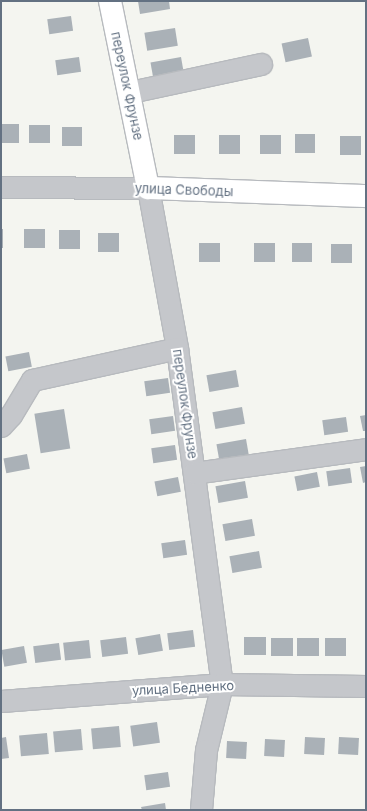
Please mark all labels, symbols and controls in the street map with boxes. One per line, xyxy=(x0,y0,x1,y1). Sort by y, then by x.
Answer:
street label: переулок Фрунзе xyxy=(108,30,146,142)
street label: улица Свободы xyxy=(135,180,233,200)
street label: переулок Фрунзе xyxy=(170,348,200,460)
street label: улица Бедненко xyxy=(132,678,234,698)

